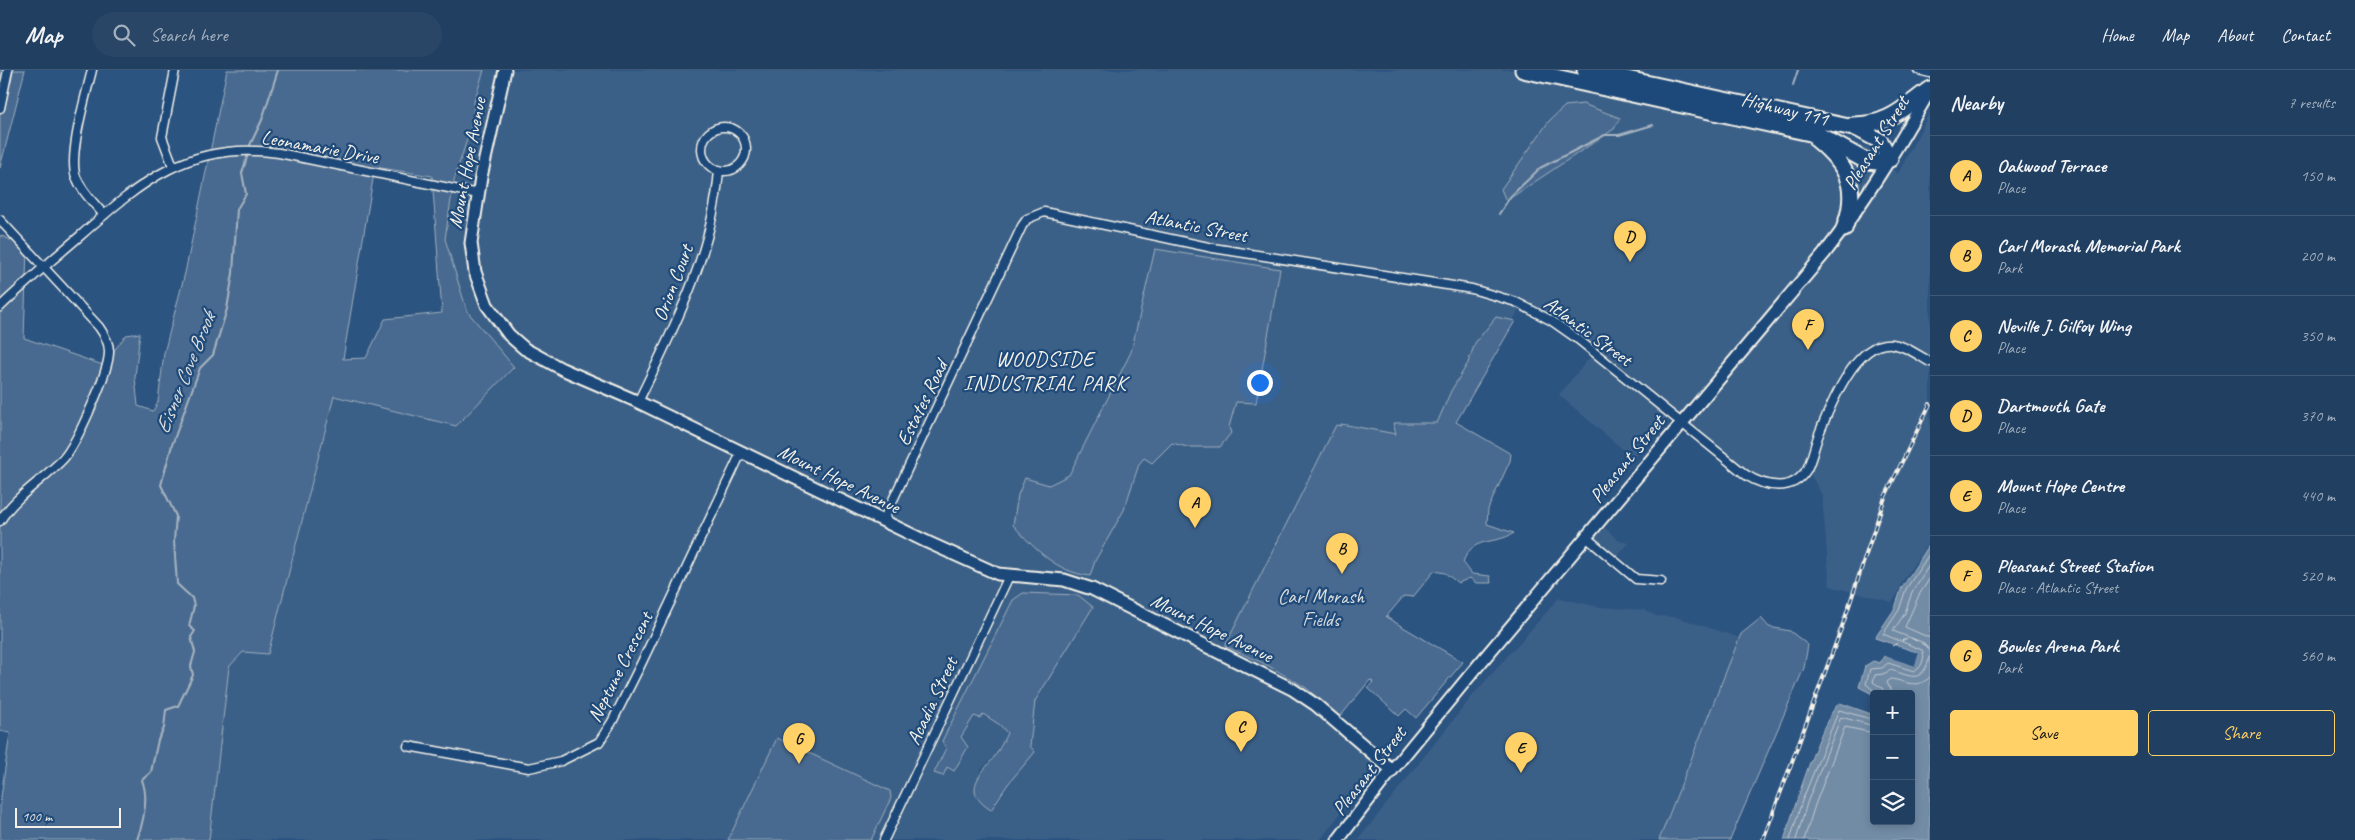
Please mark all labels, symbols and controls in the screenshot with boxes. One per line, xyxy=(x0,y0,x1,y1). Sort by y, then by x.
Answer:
search box xyxy=(92,12,442,57)
text: Map xyxy=(25,20,62,50)
icon: search xyxy=(110,21,138,49)
text: Search here xyxy=(150,23,228,47)
text: Home xyxy=(2101,24,2134,46)
text: Map xyxy=(2162,24,2189,46)
text: About xyxy=(2217,24,2253,46)
text: Contact xyxy=(2281,24,2330,46)
street label: Highway 111 xyxy=(1739,86,1832,132)
street label: Pleasant Street xyxy=(1837,89,1916,195)
text: Nearby xyxy=(1950,90,2003,116)
text: 7 results xyxy=(2288,93,2335,113)
street label: Mount Hope Avenue xyxy=(442,94,492,230)
street label: Leonamarie Drive xyxy=(259,124,382,170)
text: Oakwood Terrace xyxy=(1997,154,2106,178)
text: A xyxy=(1962,166,1970,186)
text: 150 m xyxy=(2301,166,2335,186)
text: Place xyxy=(1997,178,2025,198)
street label: Atlantic Street xyxy=(1143,204,1251,249)
pin: D xyxy=(1614,221,1646,262)
text: Carl Morash Memorial Park xyxy=(1997,234,2180,258)
street label: Orion Court xyxy=(647,239,700,325)
text: B xyxy=(1962,246,1970,266)
text: 200 m xyxy=(2301,246,2335,266)
text: Park xyxy=(1997,258,2022,278)
street label: Atlantic Street xyxy=(1539,291,1639,373)
water label: Eisner Cove Brook xyxy=(149,305,223,437)
pin: F xyxy=(1792,309,1824,350)
text: Neville J. Gilfoy Wing xyxy=(1997,314,2131,338)
text: C xyxy=(1962,326,1970,346)
text: 350 m xyxy=(2301,326,2335,346)
text: Place xyxy=(1997,338,2025,358)
district label: WOODSIDE INDUSTRIAL PARK xyxy=(963,346,1130,396)
street label: Estates Road xyxy=(891,353,955,450)
your location xyxy=(1247,370,1273,396)
text: Dartmouth Gate xyxy=(1997,394,2105,418)
text: D xyxy=(1961,406,1971,426)
text: 370 m xyxy=(2301,406,2335,426)
street label: Pleasant Street xyxy=(1584,408,1672,508)
text: Place xyxy=(1997,418,2025,438)
street label: Mount Hope Avenue xyxy=(774,439,905,520)
text: Mount Hope Centre xyxy=(1997,474,2124,498)
text: E xyxy=(1962,486,1970,506)
text: 440 m xyxy=(2301,486,2335,506)
pin: A xyxy=(1179,487,1211,528)
text: Place xyxy=(1997,498,2025,518)
pin: B xyxy=(1326,533,1358,574)
text: Pleasant Street Station xyxy=(1997,554,2153,578)
text: F xyxy=(1962,566,1970,586)
text: 520 m xyxy=(2301,566,2335,586)
text: Place · Atlantic Street xyxy=(1997,578,2118,598)
park label: Carl Morash Fields xyxy=(1278,584,1365,632)
street label: Mount Hope Avenue xyxy=(1147,588,1278,669)
street label: Neptune Crescent xyxy=(582,606,659,726)
text: Bowles Arena Park xyxy=(1997,634,2119,658)
text: G xyxy=(1962,646,1970,666)
text: 560 m xyxy=(2301,646,2335,666)
street label: Acadia Street xyxy=(901,651,964,749)
text: Park xyxy=(1997,658,2022,678)
map controls xyxy=(1870,690,1915,825)
button: + xyxy=(1870,690,1915,735)
button: Save xyxy=(1950,710,2138,756)
button: Share xyxy=(2148,710,2335,756)
pin: C xyxy=(1225,711,1257,752)
street label: Pleasant Street xyxy=(1327,720,1413,820)
pin: G xyxy=(783,723,815,764)
pin: E xyxy=(1505,732,1537,773)
button: − xyxy=(1870,735,1915,780)
button: layers xyxy=(1870,780,1915,825)
scale bar xyxy=(15,805,121,828)
text: 100 m xyxy=(22,808,52,825)

